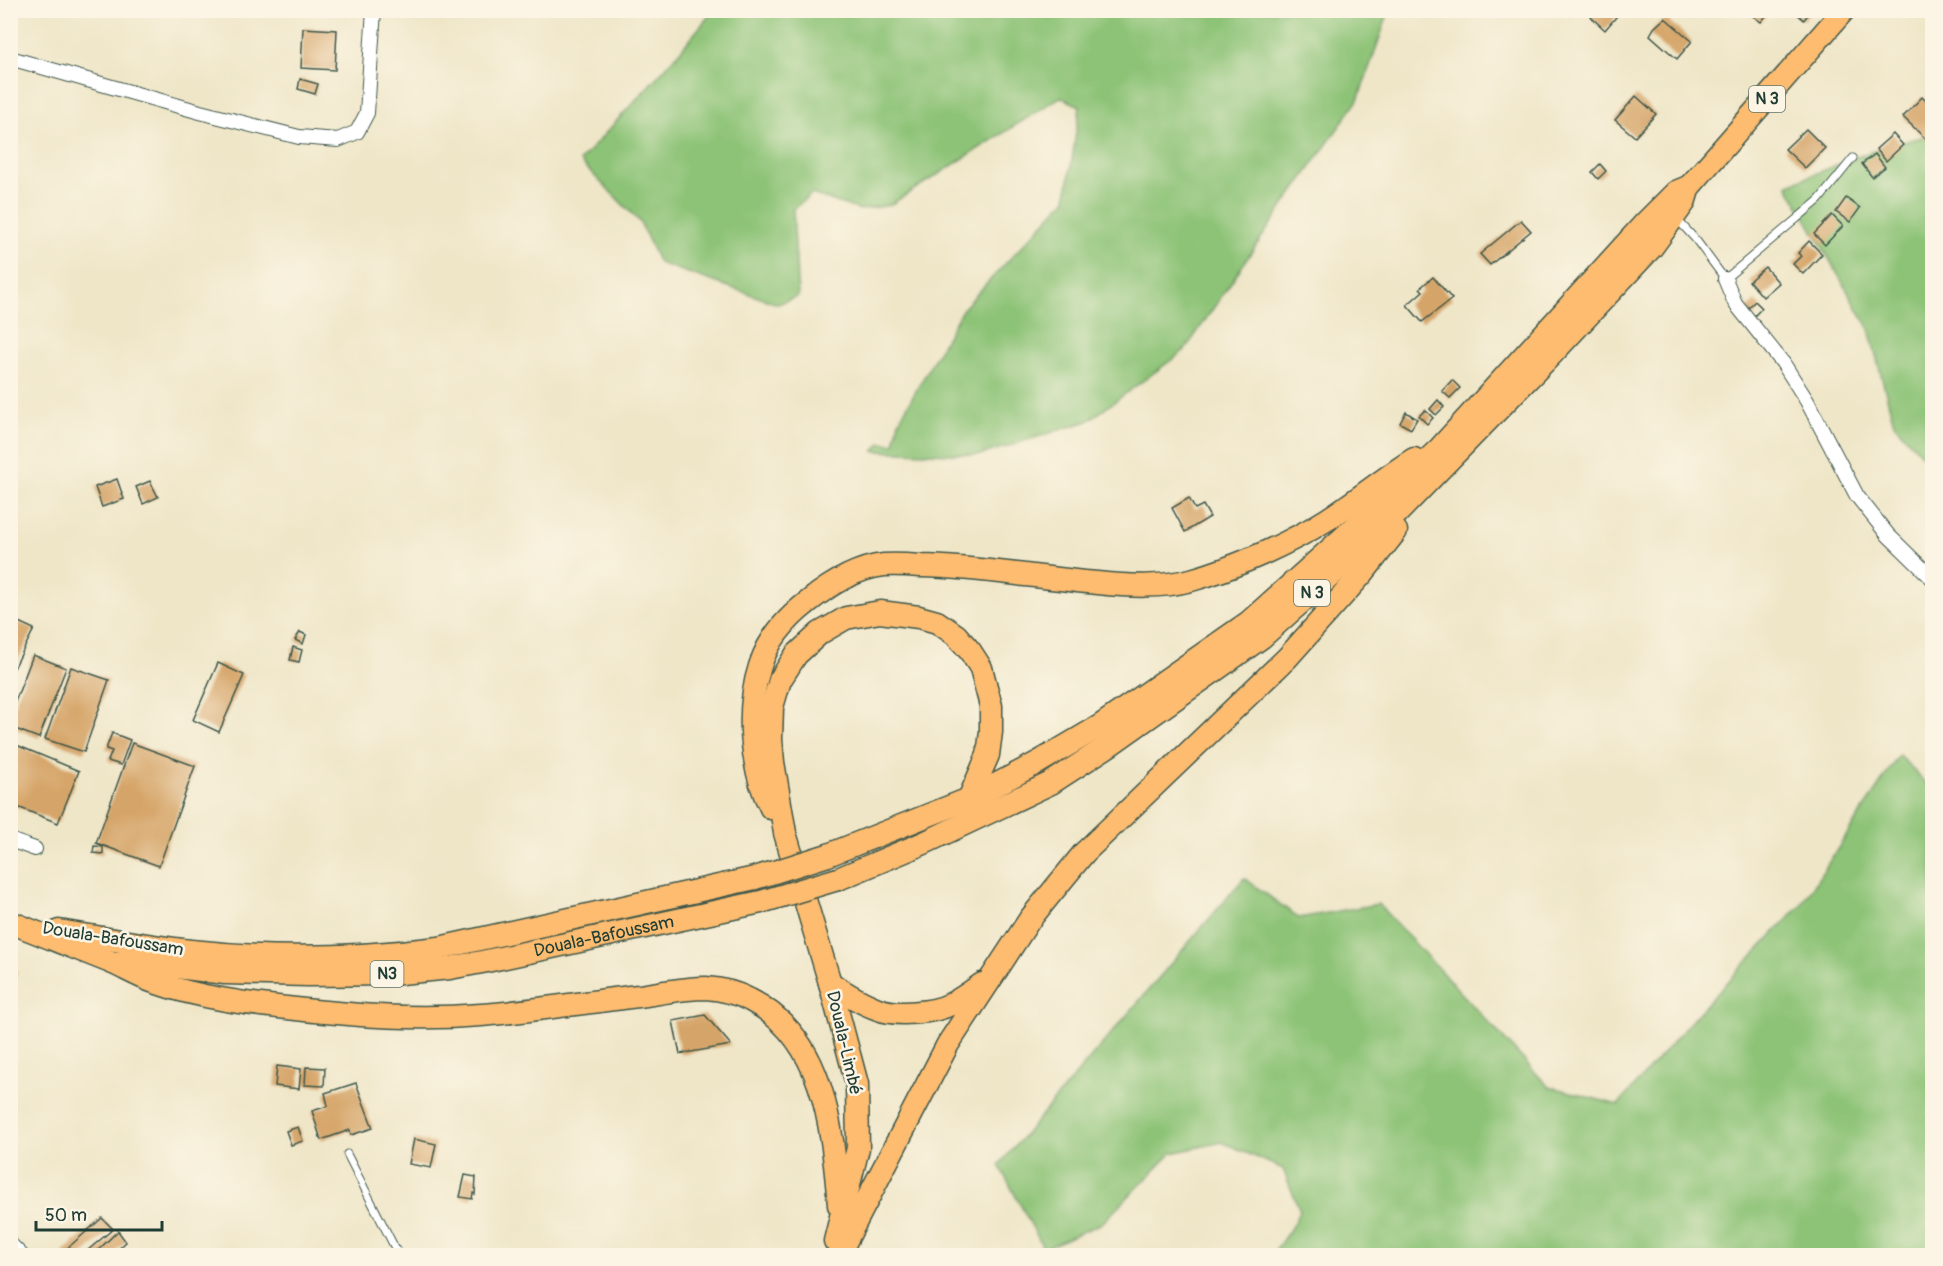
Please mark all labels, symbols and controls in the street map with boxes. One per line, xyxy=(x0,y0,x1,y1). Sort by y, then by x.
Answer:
road number: N 3 xyxy=(1749,86,1785,112)
road number: N 3 xyxy=(1294,580,1330,606)
street label: Douala-Bafoussam xyxy=(532,910,676,962)
street label: Douala-Bafoussam xyxy=(41,916,185,962)
road number: N3 xyxy=(370,961,404,987)
street label: Douala-Limbé xyxy=(821,989,867,1097)
scale bar xyxy=(36,1194,162,1232)
text: 50 m xyxy=(45,1204,87,1227)

